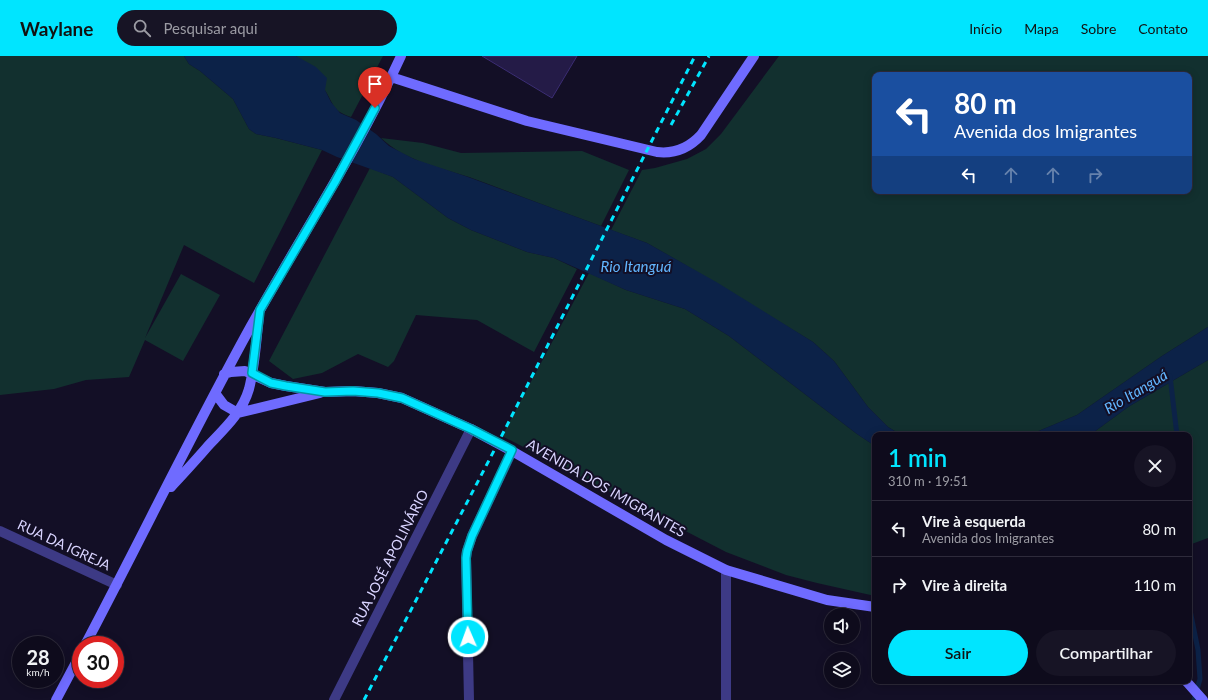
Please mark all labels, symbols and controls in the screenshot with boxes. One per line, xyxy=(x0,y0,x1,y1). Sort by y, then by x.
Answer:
search box xyxy=(117,10,397,46)
text: Waylane xyxy=(20,17,93,40)
icon: search xyxy=(131,17,153,39)
text: Pesquisar aqui xyxy=(163,19,258,37)
text: Início xyxy=(969,20,1002,37)
text: Mapa xyxy=(1024,20,1059,37)
text: Sobre xyxy=(1081,20,1116,37)
text: Contato xyxy=(1138,20,1188,37)
pin xyxy=(358,67,392,108)
icon: arrive xyxy=(364,73,386,95)
text: 80 m xyxy=(954,86,1017,120)
icon: left xyxy=(888,88,940,140)
text: Avenida dos Imigrantes xyxy=(954,120,1137,142)
icon: left xyxy=(958,164,980,186)
icon: ahead xyxy=(1000,164,1022,186)
icon: ahead xyxy=(1042,164,1064,186)
icon: right xyxy=(1084,164,1106,186)
water label: Rio Itanguá xyxy=(601,257,672,275)
water label: Rio Itanguá xyxy=(1100,365,1171,417)
street label: AVENIDA DOS IMIGRANTES xyxy=(524,435,689,540)
text: 1 min xyxy=(888,443,947,472)
button: close xyxy=(1134,445,1176,487)
text: 310 m · 19:51 xyxy=(888,473,968,489)
street label: RUA JOSÉ APOLINÁRIO xyxy=(348,487,431,629)
text: Vire à esquerda xyxy=(922,512,1026,530)
street label: RUA DA IGREJA xyxy=(15,516,114,574)
icon: left xyxy=(888,518,910,540)
text: 80 m xyxy=(1142,520,1176,538)
text: Avenida dos Imigrantes xyxy=(922,530,1054,546)
icon: right xyxy=(888,574,910,596)
text: Vire à direita xyxy=(922,576,1007,594)
text: 110 m xyxy=(1134,576,1176,594)
map controls xyxy=(824,608,860,688)
button: sound xyxy=(824,608,860,644)
position arrow xyxy=(447,616,489,658)
button: Sair xyxy=(888,630,1028,676)
button: Compartilhar xyxy=(1036,630,1176,676)
speed limit sign: 30 xyxy=(72,636,124,688)
text: 28 xyxy=(26,645,50,669)
button: layers xyxy=(824,652,860,688)
text: km/h xyxy=(26,666,50,678)

